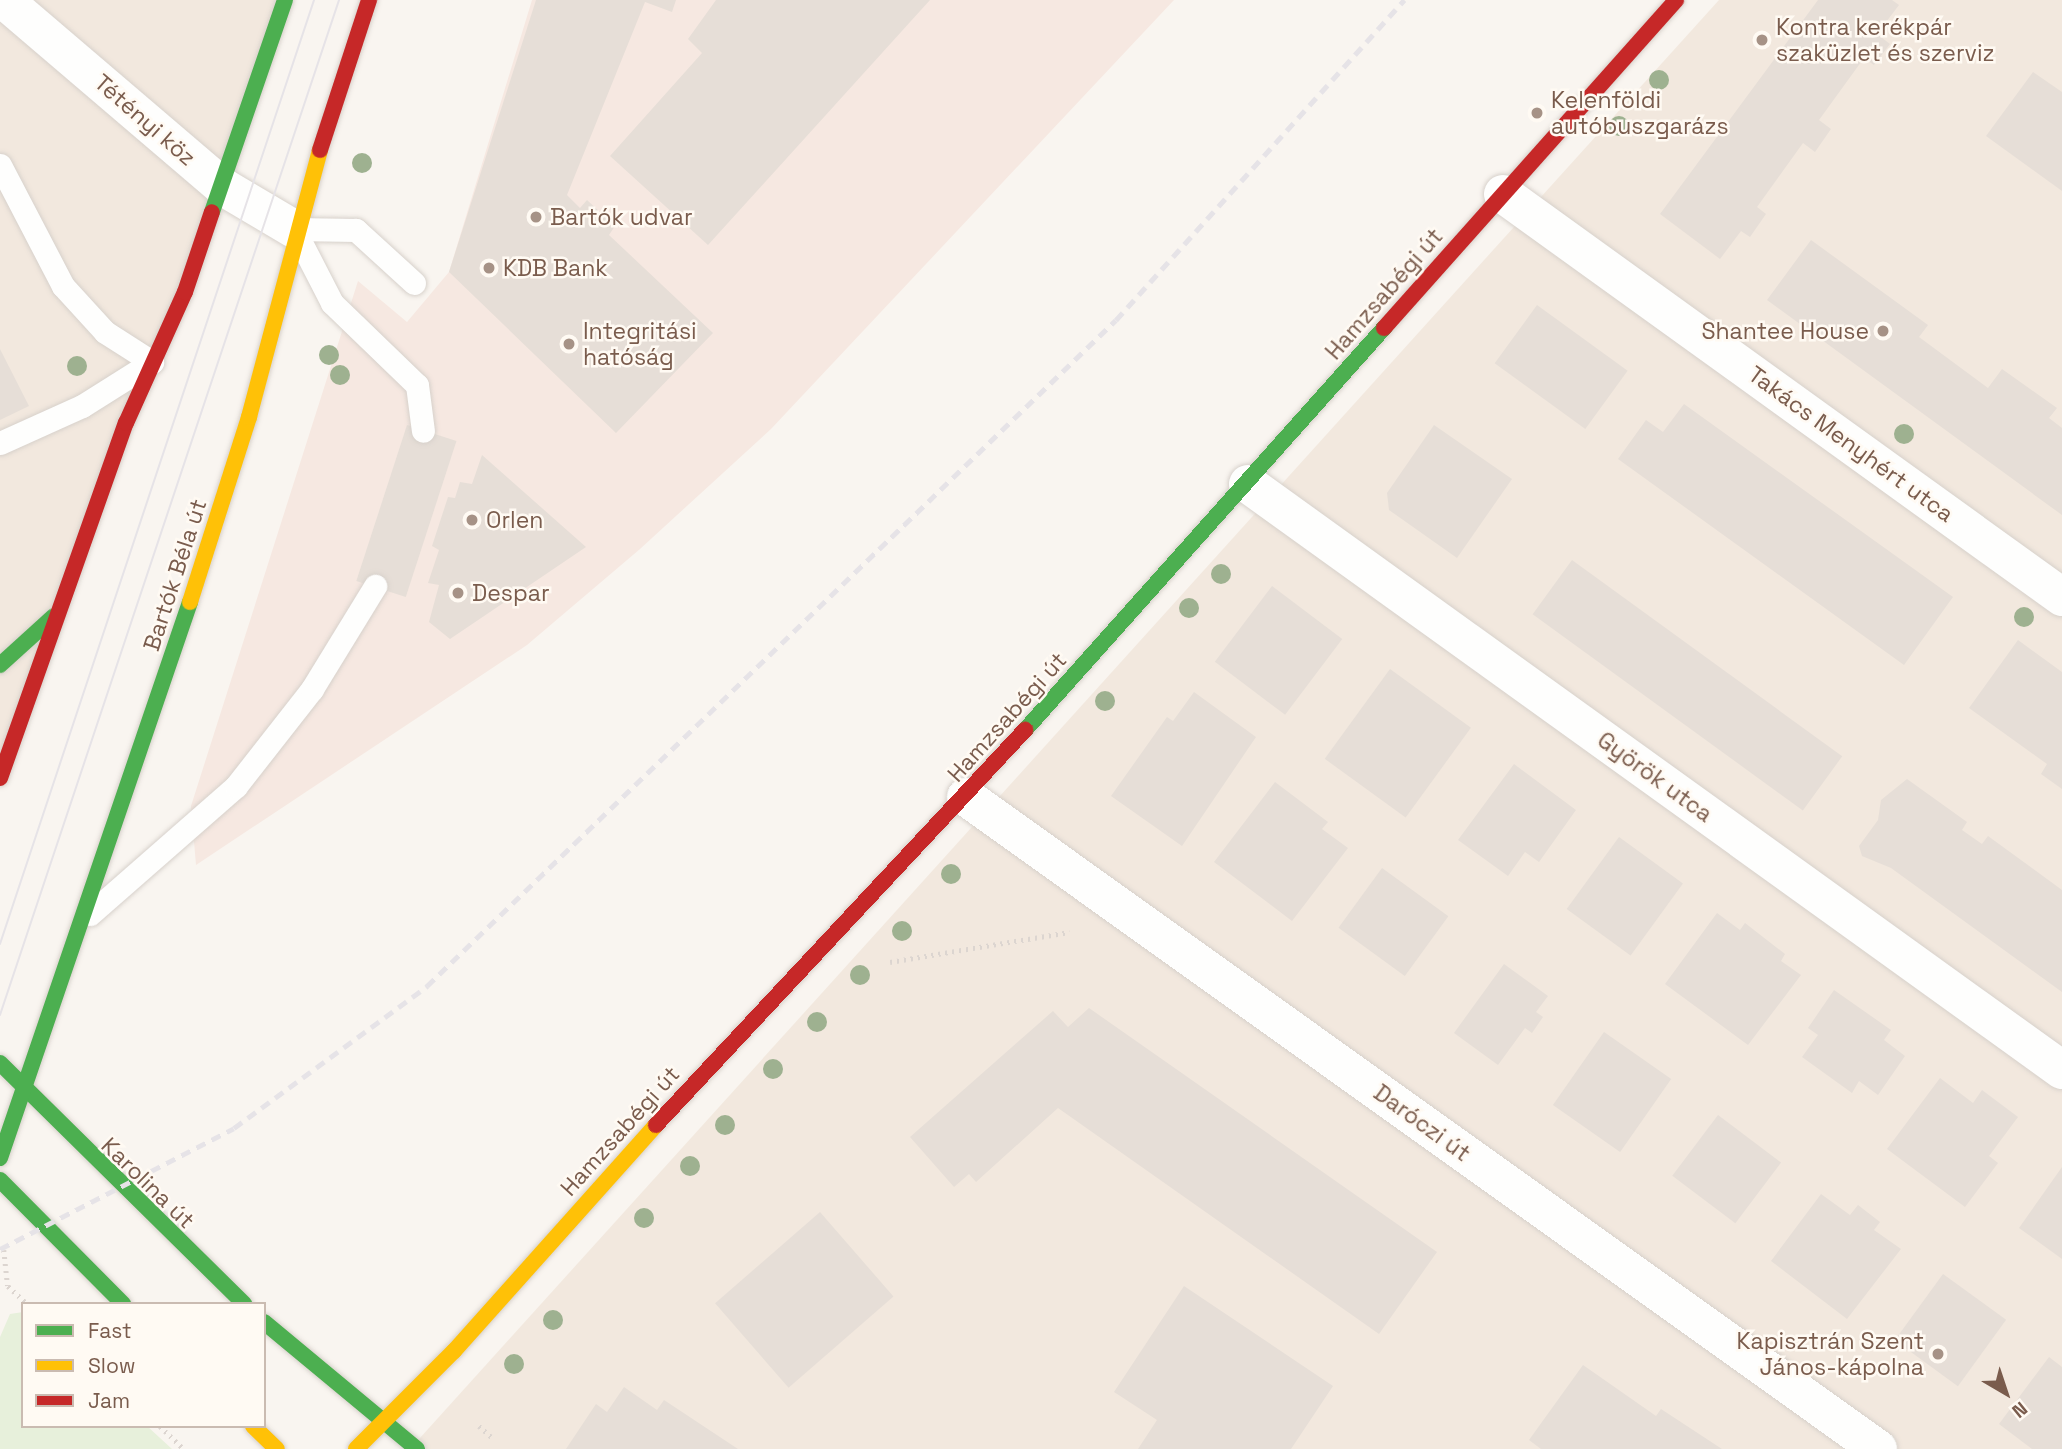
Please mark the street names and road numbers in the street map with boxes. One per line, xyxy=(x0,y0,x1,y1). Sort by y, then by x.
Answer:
street label: Tétényi köz xyxy=(89,68,201,172)
street label: Hamzsabégi út xyxy=(1320,223,1448,365)
street label: Takács Menyhért utca xyxy=(1743,360,1959,528)
street label: Bartók Béla út xyxy=(137,496,213,654)
street label: Hamzsabégi út xyxy=(942,647,1072,787)
street label: Györök utca xyxy=(1592,726,1718,828)
street label: Hamzsabégi út xyxy=(555,1061,685,1201)
street label: Daróczi út xyxy=(1368,1079,1476,1167)
street label: Karolina út xyxy=(96,1132,200,1234)

